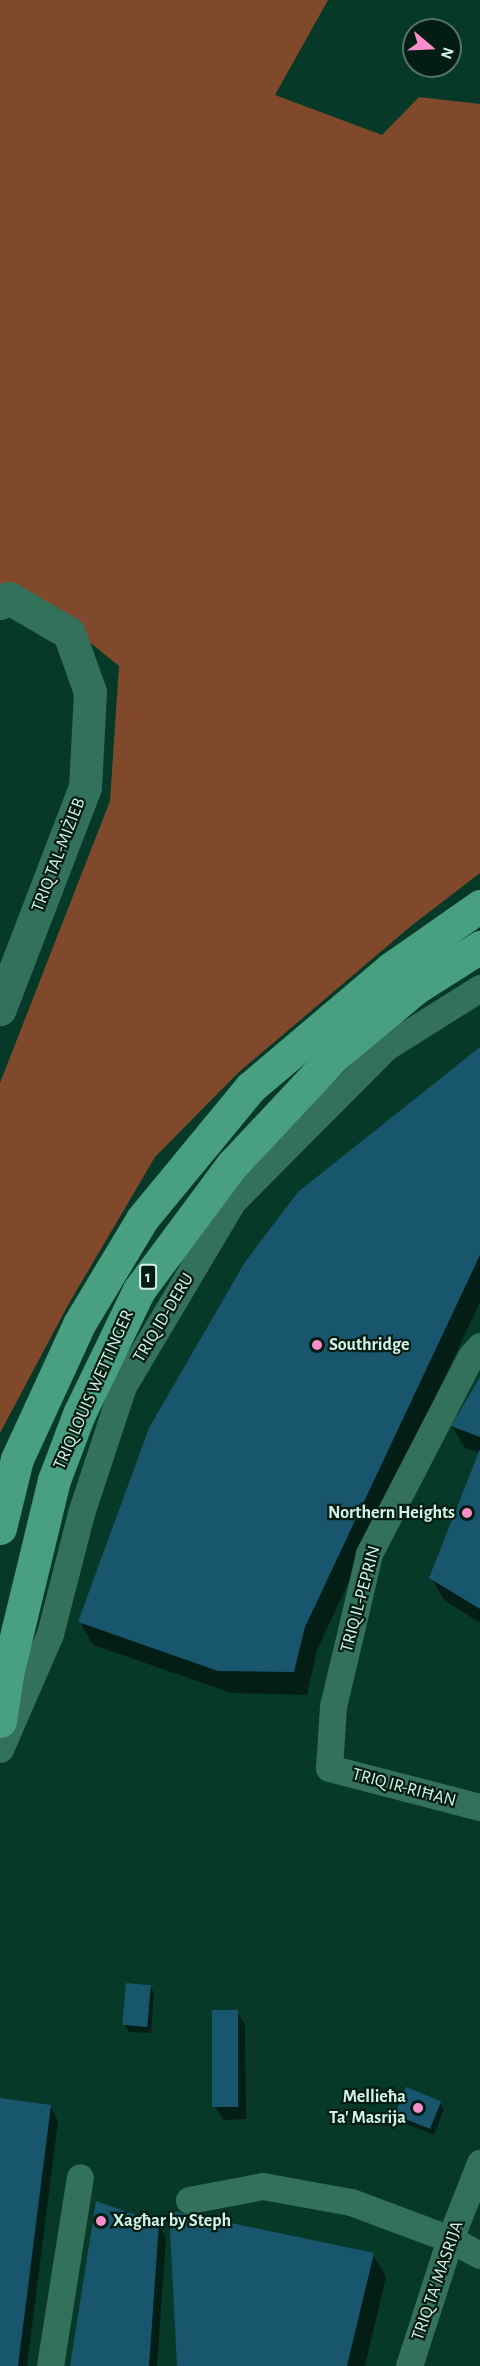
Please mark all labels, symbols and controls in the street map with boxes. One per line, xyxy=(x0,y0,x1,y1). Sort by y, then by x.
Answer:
north arrow xyxy=(402,18,462,78)
text: N xyxy=(438,45,457,61)
street label: TRIQ TAL-MIŻIEB xyxy=(27,795,91,915)
road number: 1 xyxy=(139,1264,157,1290)
street label: TRIQ ID-DERU xyxy=(129,1269,199,1367)
street label: TRIQ LOUIS WETTINGER xyxy=(49,1307,139,1473)
place label: Southridge xyxy=(329,1334,409,1356)
marker: Southridge xyxy=(310,1338,324,1352)
place label: Northern Heights xyxy=(328,1502,455,1524)
marker: Northern Heights xyxy=(460,1506,474,1520)
street label: TRIQ IL-PEPRIN xyxy=(336,1543,386,1655)
street label: TRIQ IR-RIĦAN xyxy=(350,1764,458,1812)
place label: Mellieħa Ta' Masrija xyxy=(329,2087,406,2130)
marker: Mellieħa Ta' Masrija xyxy=(411,2101,425,2115)
place label: Xagħar by Steph xyxy=(113,2210,231,2232)
marker: Xagħar by Steph xyxy=(94,2214,108,2228)
street label: TRIQ TA' MASRIJA xyxy=(407,2218,469,2344)

